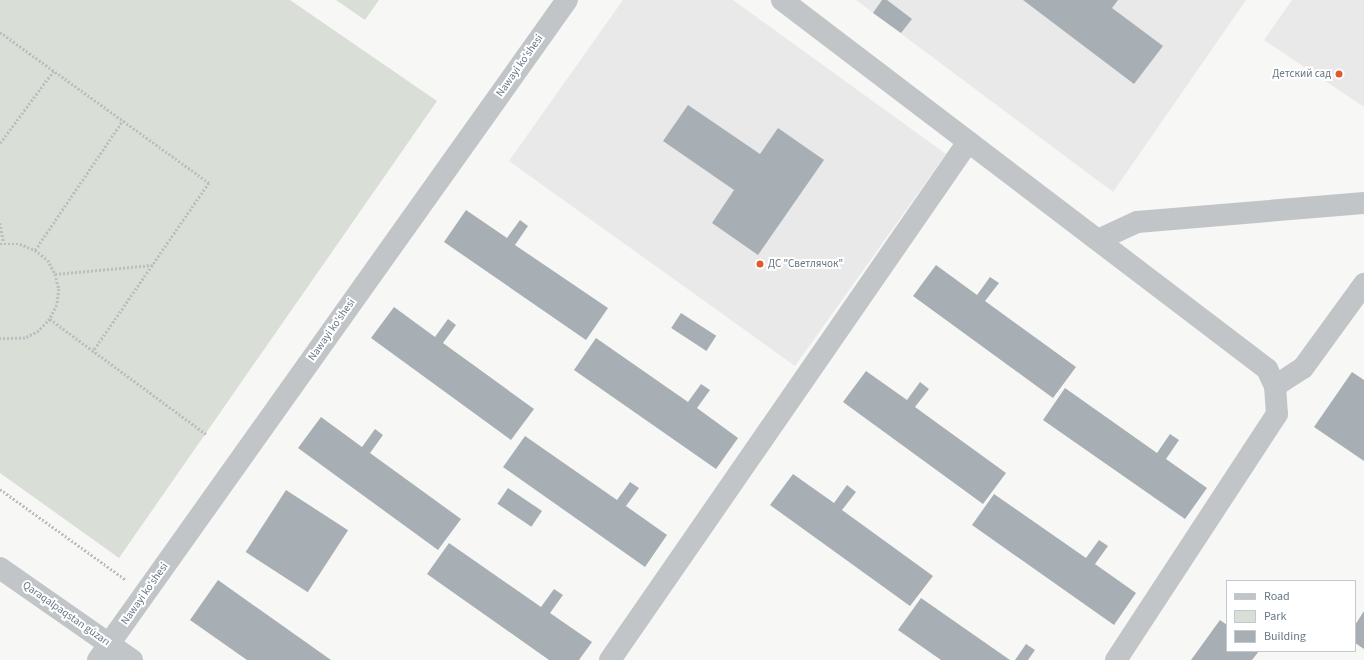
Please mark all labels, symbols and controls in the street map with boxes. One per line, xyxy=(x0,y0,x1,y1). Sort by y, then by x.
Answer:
street label: Nawayi ko'shesi xyxy=(494,32,546,100)
place label: Детский сад xyxy=(1272,67,1331,81)
marker: Детский сад xyxy=(1334,69,1344,79)
place label: ДС "Светлячок" xyxy=(768,257,843,271)
marker: ДС "Светлячок" xyxy=(755,259,765,269)
street label: Nawayi ko'shesi xyxy=(306,296,358,364)
street label: Nawayi ko'shesi xyxy=(119,560,171,628)
street label: Qaraqalpaqstan gúzarı xyxy=(20,579,112,649)
legend xyxy=(1226,580,1356,652)
text: Road xyxy=(1264,588,1290,605)
text: Park xyxy=(1264,608,1286,625)
text: Building xyxy=(1264,628,1306,645)

